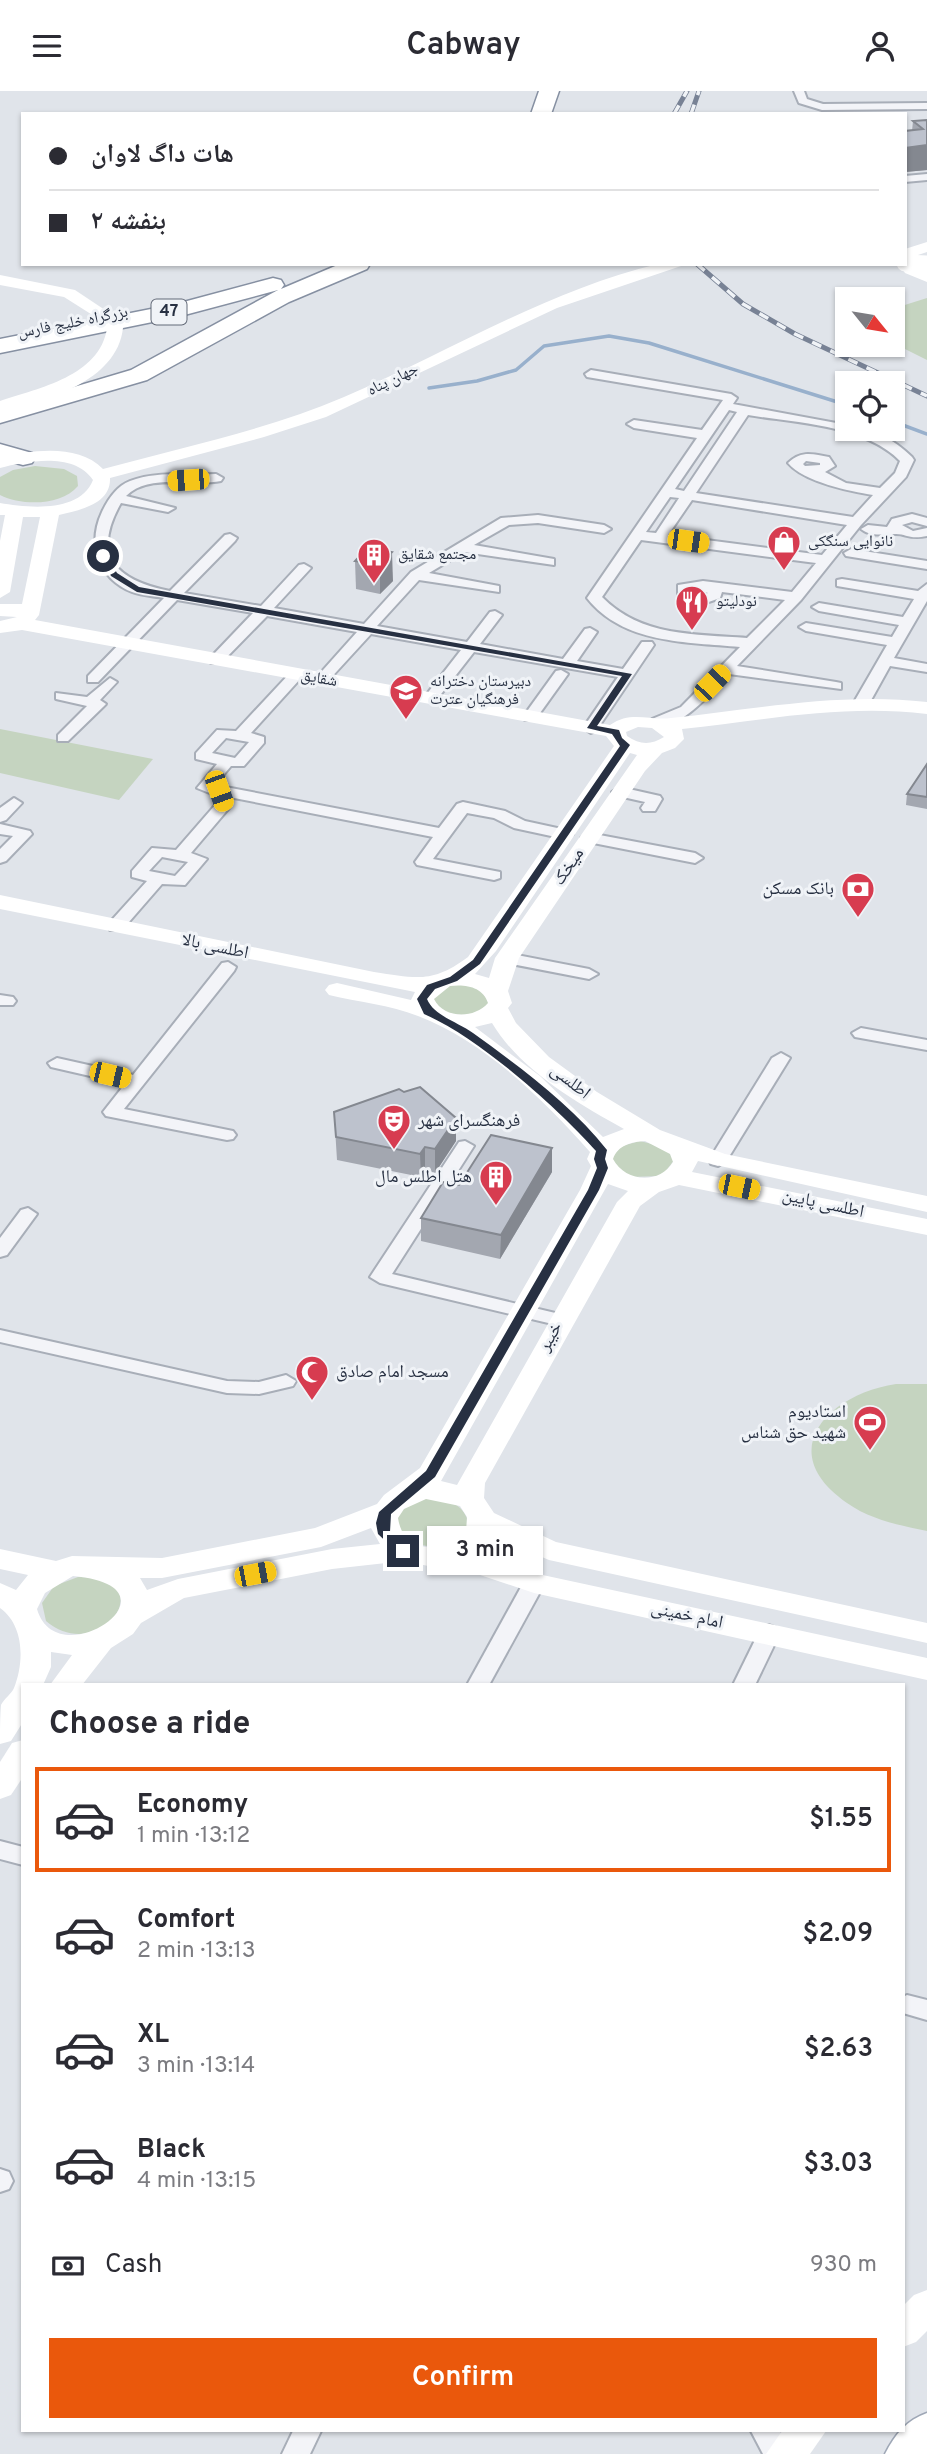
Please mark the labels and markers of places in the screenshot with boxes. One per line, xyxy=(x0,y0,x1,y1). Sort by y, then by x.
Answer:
shop icon: نانوایی سنگکی xyxy=(765,523,803,572)
place label: نانوایی سنگکی xyxy=(808,532,893,552)
building icon: مجتمع شقایق xyxy=(355,536,393,585)
place label: مجتمع شقایق xyxy=(398,545,476,565)
restaurant icon: نودلیتو xyxy=(673,583,711,632)
place label: نودلیتو xyxy=(716,592,757,612)
school or university icon: دبیرستان دخترانه فرهنگیان عترت xyxy=(387,672,425,721)
place label: دبیرستان دخترانه فرهنگیان عترت xyxy=(430,672,531,710)
bank icon: بانک مسکن xyxy=(839,870,877,919)
place label: بانک مسکن xyxy=(762,878,834,901)
theatre icon: فرهنگسرای شهر xyxy=(375,1102,413,1151)
place label: فرهنگسرای شهر xyxy=(417,1110,520,1133)
building icon: هتل اطلس مال xyxy=(477,1158,515,1207)
place label: هتل اطلس مال xyxy=(375,1166,472,1189)
mosque icon: مسجد امام صادق xyxy=(293,1353,331,1402)
place label: مسجد امام صادق xyxy=(336,1361,449,1384)
place label: استادیوم شهید حق شناس xyxy=(741,1401,846,1445)
sports icon: استادیوم شهید حق شناس xyxy=(851,1403,889,1452)

